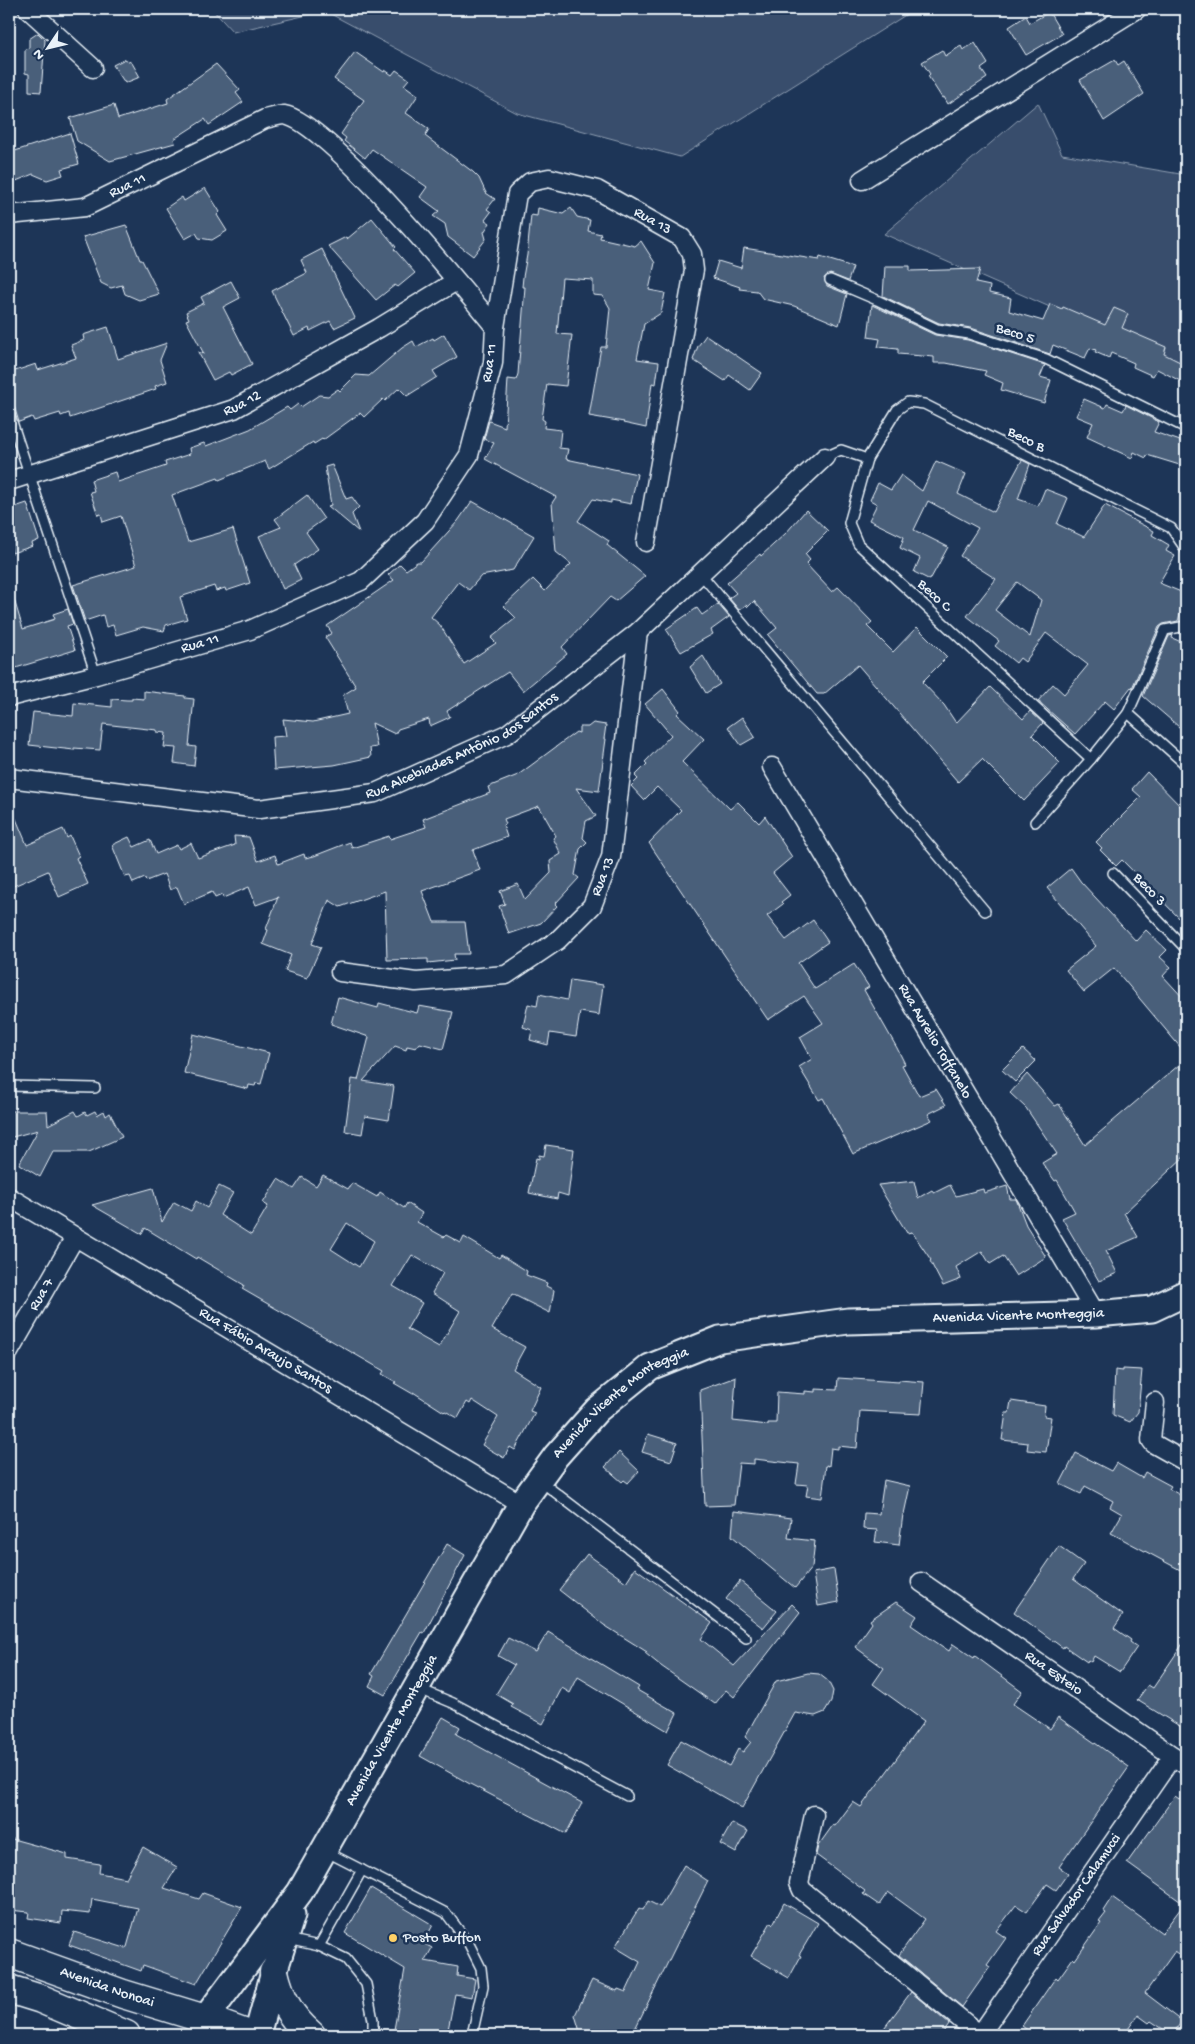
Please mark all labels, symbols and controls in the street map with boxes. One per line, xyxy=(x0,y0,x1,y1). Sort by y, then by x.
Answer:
north arrow xyxy=(22,22,72,72)
text: N xyxy=(30,45,49,63)
street label: Rua 11 xyxy=(106,169,149,203)
street label: Rua 13 xyxy=(630,203,675,239)
street label: Beco 5 xyxy=(992,319,1037,349)
street label: Rua 11 xyxy=(478,342,502,384)
street label: Rua 12 xyxy=(221,387,264,421)
street label: Beco B xyxy=(1003,423,1048,457)
street label: Beco C xyxy=(913,575,955,617)
street label: Rua 11 xyxy=(179,630,221,658)
street label: Rua Alcebiades Antônio dos Santos xyxy=(365,688,562,803)
street label: Rua 13 xyxy=(588,854,619,899)
street label: Beco 3 xyxy=(1128,869,1169,911)
street label: Rua Aurelio Toffanelo xyxy=(893,981,976,1102)
street label: Rua 7 xyxy=(25,1274,59,1314)
street label: Rua Fábio Araujo Santos xyxy=(195,1304,336,1398)
street label: Avenida Vicente Monteggia xyxy=(933,1304,1105,1328)
street label: Avenida Vicente Monteggia xyxy=(549,1343,692,1462)
street label: Rua Esteio xyxy=(1021,1647,1086,1700)
street label: Avenida Vicente Monteggia xyxy=(342,1651,443,1809)
street label: Rua Salvador Calamucci xyxy=(1028,1830,1125,1960)
place label: Posto Buffon xyxy=(402,1929,481,1947)
marker: Posto Buffon xyxy=(387,1932,399,1944)
street label: Avenida Nonoai xyxy=(57,1963,156,2012)

